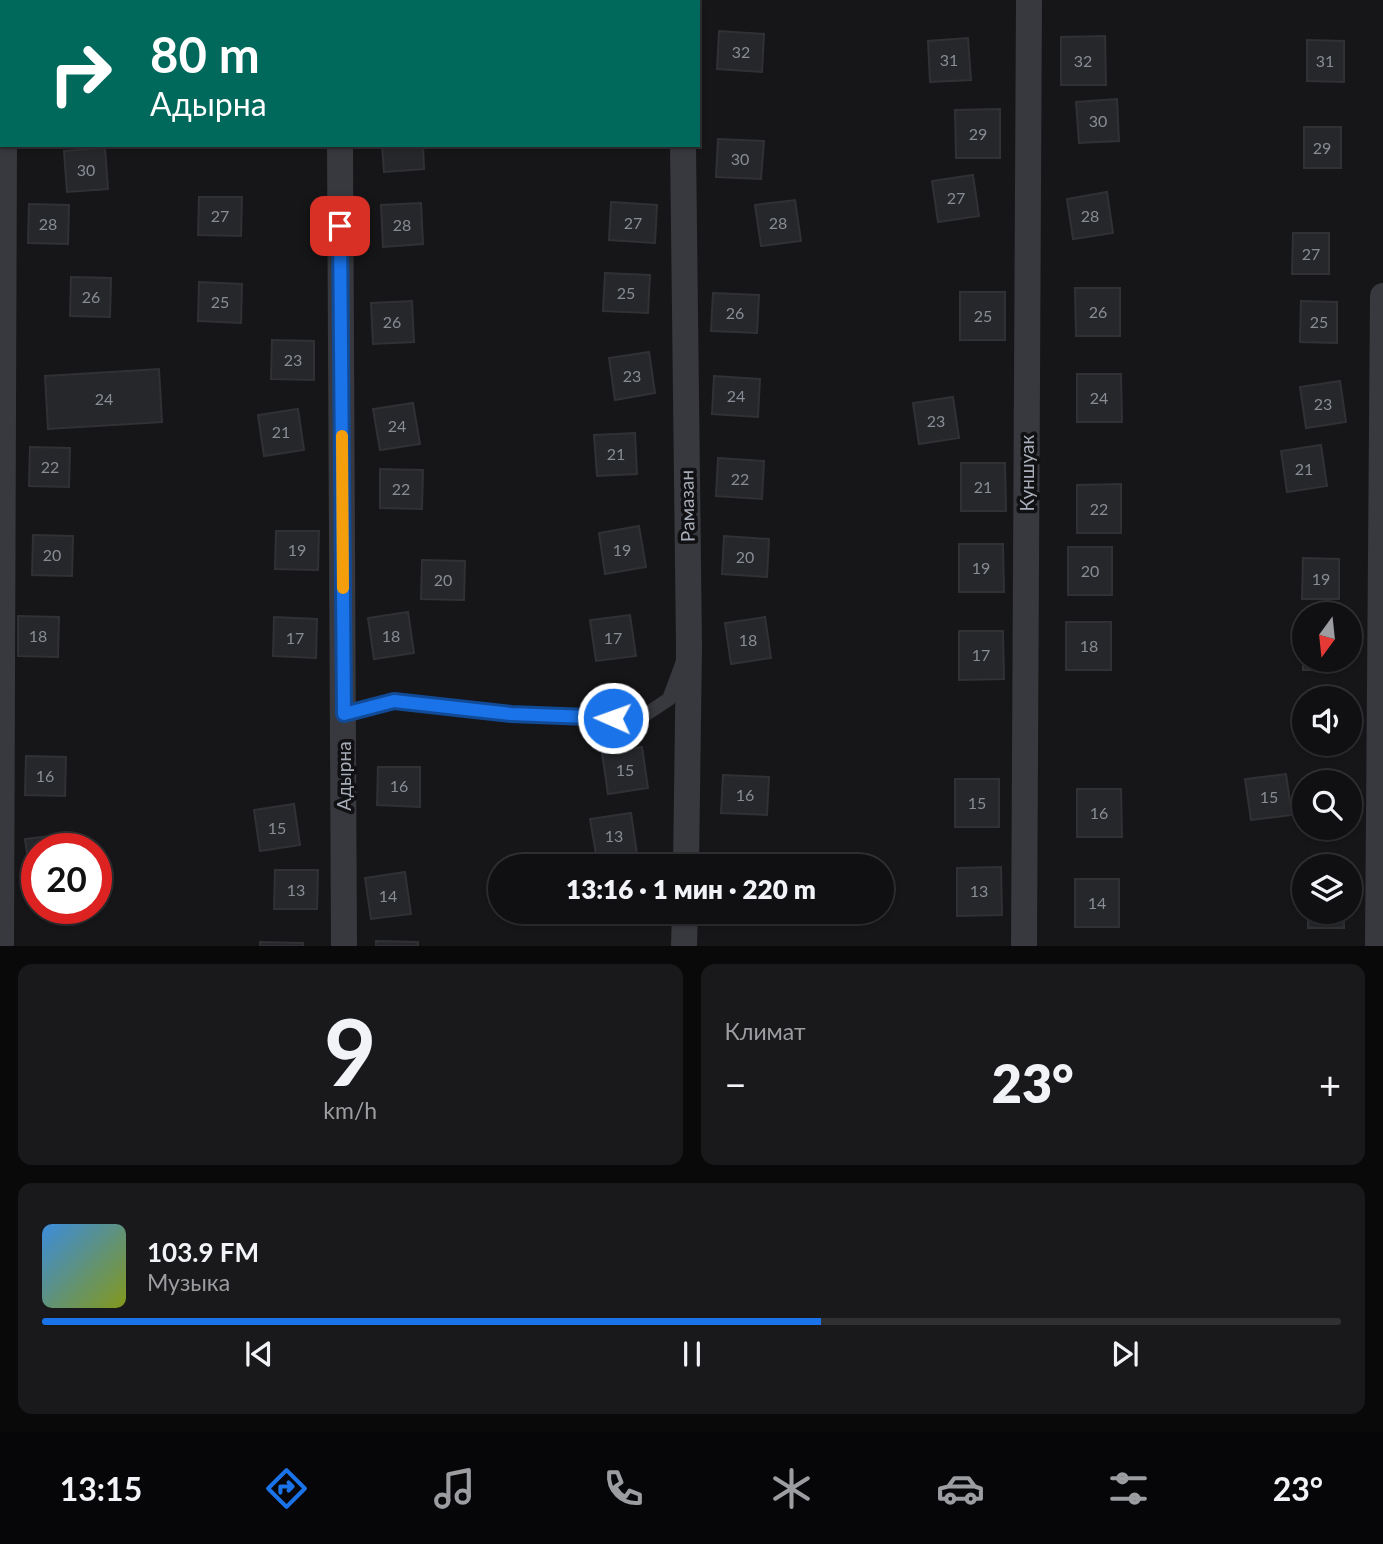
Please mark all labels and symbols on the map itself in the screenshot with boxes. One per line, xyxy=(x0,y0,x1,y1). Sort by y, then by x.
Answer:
house number: 32 xyxy=(732,42,750,61)
house number: 31 xyxy=(940,50,958,69)
house number: 32 xyxy=(1074,51,1092,70)
house number: 31 xyxy=(1316,51,1334,70)
house number: 30 xyxy=(1089,111,1107,130)
house number: 29 xyxy=(969,124,987,143)
house number: 29 xyxy=(1313,138,1331,157)
house number: 30 xyxy=(731,149,749,168)
house number: 30 xyxy=(77,160,95,179)
house number: 27 xyxy=(947,188,965,207)
pin xyxy=(310,196,370,256)
house number: 27 xyxy=(211,206,229,225)
house number: 28 xyxy=(1081,206,1099,225)
house number: 27 xyxy=(624,213,642,232)
house number: 28 xyxy=(769,213,787,232)
house number: 28 xyxy=(39,214,57,233)
house number: 28 xyxy=(393,215,411,234)
house number: 27 xyxy=(1302,244,1320,263)
house number: 25 xyxy=(617,283,635,302)
house number: 26 xyxy=(82,287,100,306)
house number: 25 xyxy=(211,292,229,311)
house number: 26 xyxy=(1089,302,1107,321)
house number: 26 xyxy=(726,303,744,322)
house number: 25 xyxy=(974,306,992,325)
house number: 26 xyxy=(383,312,401,331)
house number: 25 xyxy=(1310,312,1328,331)
house number: 23 xyxy=(284,350,302,369)
house number: 23 xyxy=(623,366,641,385)
house number: 24 xyxy=(727,386,745,405)
house number: 24 xyxy=(1090,388,1108,407)
house number: 24 xyxy=(95,389,113,408)
house number: 23 xyxy=(1314,394,1332,413)
house number: 23 xyxy=(927,411,945,430)
house number: 24 xyxy=(388,416,406,435)
house number: 21 xyxy=(272,422,290,441)
street label: Куншуак xyxy=(1015,434,1038,511)
house number: 21 xyxy=(607,444,625,463)
house number: 22 xyxy=(41,457,59,476)
house number: 21 xyxy=(1295,459,1313,478)
house number: 22 xyxy=(731,469,749,488)
street label: Рамазан xyxy=(674,470,699,542)
house number: 21 xyxy=(974,477,992,496)
house number: 22 xyxy=(392,479,410,498)
house number: 22 xyxy=(1090,499,1108,518)
house number: 19 xyxy=(288,540,306,559)
house number: 19 xyxy=(613,540,631,559)
house number: 20 xyxy=(43,545,61,564)
house number: 20 xyxy=(736,547,754,566)
house number: 19 xyxy=(972,558,990,577)
house number: 20 xyxy=(1081,561,1099,580)
house number: 19 xyxy=(1312,569,1330,588)
house number: 20 xyxy=(434,570,452,589)
north arrow xyxy=(1292,602,1362,672)
house number: 18 xyxy=(29,626,47,645)
house number: 18 xyxy=(382,626,400,645)
house number: 17 xyxy=(286,628,304,647)
house number: 17 xyxy=(604,628,622,647)
house number: 18 xyxy=(739,630,757,649)
house number: 18 xyxy=(1080,636,1098,655)
house number: 17 xyxy=(972,645,990,664)
position arrow xyxy=(576,681,650,755)
street label: Адырна xyxy=(332,741,355,811)
house number: 15 xyxy=(616,760,634,779)
house number: 16 xyxy=(36,766,54,785)
house number: 16 xyxy=(390,776,408,795)
house number: 16 xyxy=(736,785,754,804)
house number: 15 xyxy=(1260,787,1278,806)
house number: 15 xyxy=(968,793,986,812)
house number: 16 xyxy=(1090,803,1108,822)
house number: 15 xyxy=(268,818,286,837)
house number: 13 xyxy=(605,826,623,845)
speed limit sign: 20 xyxy=(21,833,112,924)
house number: 13 xyxy=(287,880,305,899)
house number: 13 xyxy=(970,881,988,900)
house number: 14 xyxy=(379,886,397,905)
house number: 14 xyxy=(1088,893,1106,912)

